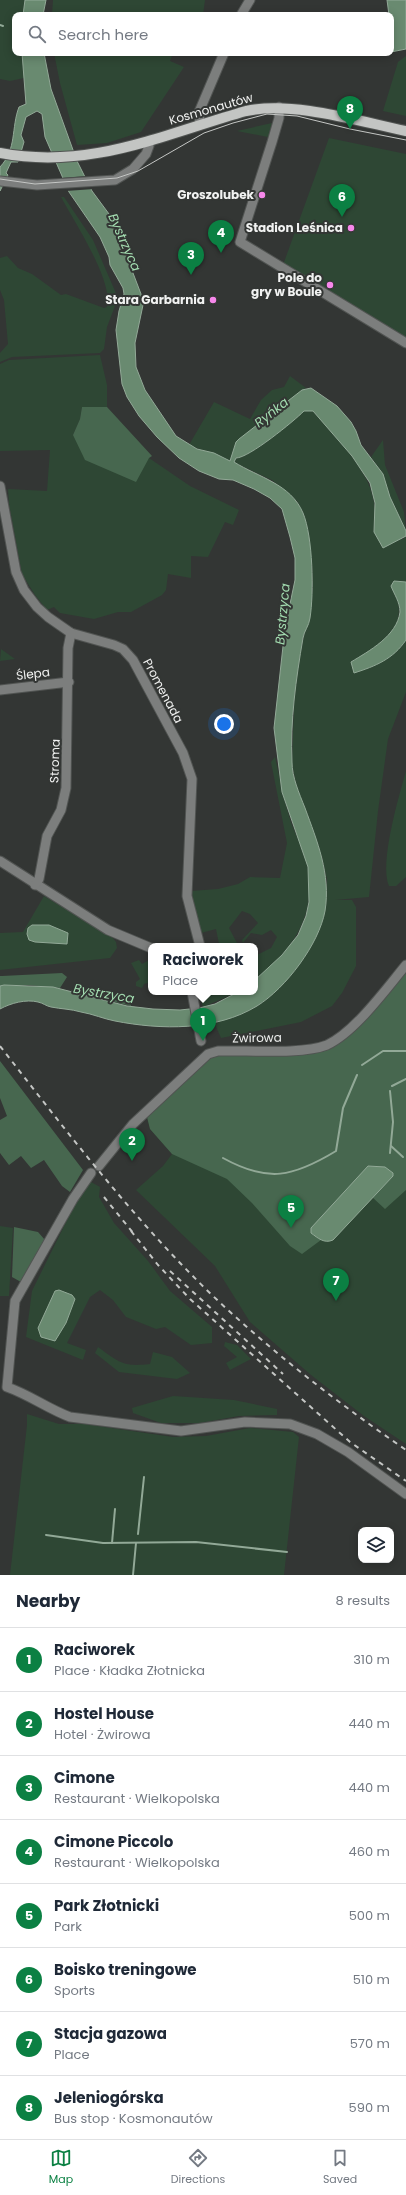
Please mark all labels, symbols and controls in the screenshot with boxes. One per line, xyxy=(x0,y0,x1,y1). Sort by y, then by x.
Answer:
search box xyxy=(12,12,394,56)
icon: search xyxy=(26,23,48,45)
text: Search here xyxy=(58,24,148,45)
street label: Kosmonautów xyxy=(167,88,255,129)
pin: 8 xyxy=(337,96,363,129)
pin: 6 xyxy=(329,184,355,217)
place label: Groszolubek xyxy=(177,186,255,203)
marker: Groszolubek xyxy=(257,190,267,200)
water label: Bystrzyca xyxy=(103,210,146,274)
place label: Stadion Leśnica xyxy=(246,219,343,236)
pin: 4 xyxy=(208,220,234,253)
marker: Stadion Leśnica xyxy=(346,223,356,233)
pin: 3 xyxy=(178,242,204,275)
place label: Pole do gry w Boule xyxy=(251,269,323,300)
marker: Pole do gry w Boule xyxy=(325,280,335,290)
place label: Stara Garbarnia xyxy=(105,291,205,308)
marker: Stara Garbarnia xyxy=(208,295,218,305)
water label: Ryńka xyxy=(250,393,293,432)
water label: Bystrzyca xyxy=(270,582,295,646)
street label: Promenada xyxy=(139,655,188,726)
street label: Ślepa xyxy=(15,663,51,684)
your location xyxy=(214,714,234,734)
street label: Stroma xyxy=(45,739,64,783)
popup xyxy=(148,943,258,995)
text: Raciworek xyxy=(163,949,243,970)
text: Place xyxy=(163,971,198,990)
water label: Bystrzyca xyxy=(72,979,136,1008)
pin: 1 xyxy=(190,1008,216,1041)
street label: Żwirowa xyxy=(232,1029,282,1046)
pin: 2 xyxy=(119,1128,145,1161)
pin: 5 xyxy=(278,1195,304,1228)
pin: 7 xyxy=(323,1268,349,1301)
map controls xyxy=(358,1527,394,1563)
button: layers xyxy=(358,1527,394,1563)
text: Nearby xyxy=(16,1589,80,1613)
text: 8 results xyxy=(336,1591,390,1610)
text: Raciworek xyxy=(54,1639,135,1660)
text: 1 xyxy=(27,1650,31,1669)
text: 310 m xyxy=(353,1650,390,1669)
text: Place · Kładka Złotnicka xyxy=(54,1661,205,1680)
text: Hostel House xyxy=(54,1703,154,1724)
text: 2 xyxy=(25,1714,33,1733)
text: 440 m xyxy=(349,1714,390,1733)
text: Hotel · Żwirowa xyxy=(54,1725,151,1744)
text: Cimone xyxy=(54,1767,115,1788)
text: 3 xyxy=(25,1778,33,1797)
text: 440 m xyxy=(349,1778,390,1797)
text: Restaurant · Wielkopolska xyxy=(54,1789,220,1808)
text: Cimone Piccolo xyxy=(54,1831,173,1852)
text: 4 xyxy=(25,1842,33,1861)
text: 460 m xyxy=(349,1842,390,1861)
text: Restaurant · Wielkopolska xyxy=(54,1853,220,1872)
text: Park Złotnicki xyxy=(54,1895,159,1916)
text: 5 xyxy=(25,1906,33,1925)
text: 500 m xyxy=(349,1906,390,1925)
text: Park xyxy=(54,1917,82,1936)
text: Boisko treningowe xyxy=(54,1959,197,1980)
text: 6 xyxy=(25,1970,33,1989)
text: 510 m xyxy=(353,1970,390,1989)
text: Sports xyxy=(54,1981,95,2000)
text: Stacja gazowa xyxy=(54,2023,167,2044)
text: 7 xyxy=(26,2034,32,2053)
text: 570 m xyxy=(350,2034,390,2053)
text: Place xyxy=(54,2045,89,2064)
text: Jeleniogórska xyxy=(54,2087,164,2108)
text: 8 xyxy=(25,2098,33,2117)
text: 590 m xyxy=(349,2098,390,2117)
text: Bus stop · Kosmonautów xyxy=(54,2109,213,2128)
tab: Map xyxy=(49,2147,73,2188)
tab: Directions xyxy=(171,2147,225,2188)
tab: Saved xyxy=(323,2147,357,2188)

